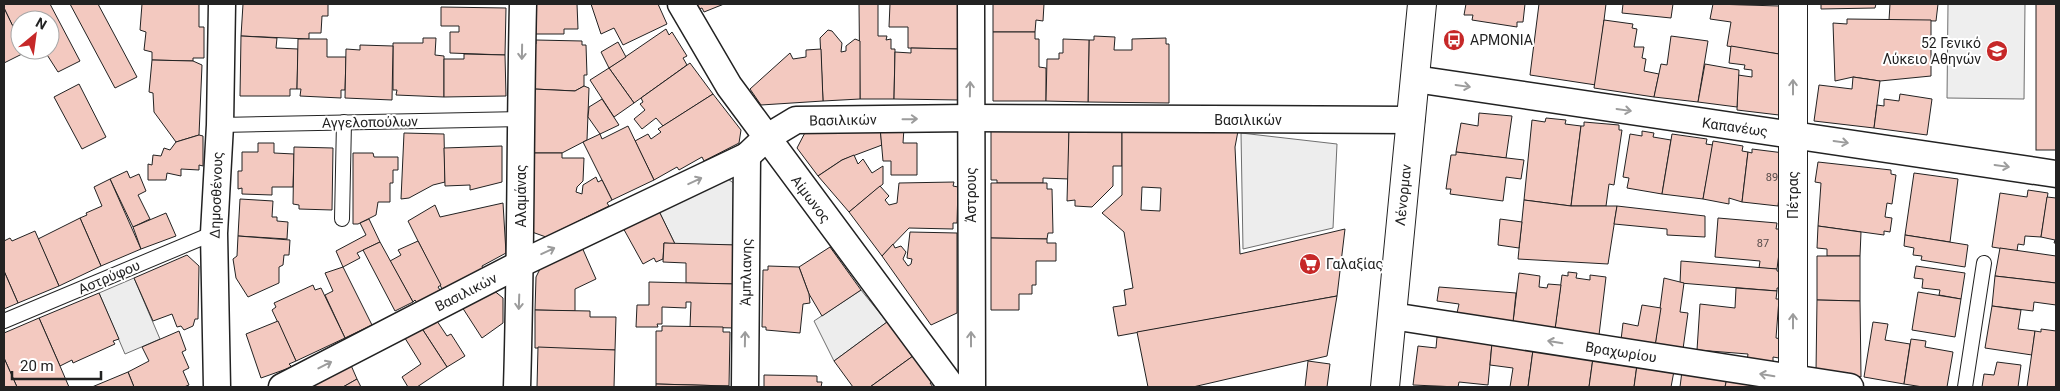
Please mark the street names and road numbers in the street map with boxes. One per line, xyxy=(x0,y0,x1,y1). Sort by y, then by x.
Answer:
street label: Βασιλικών xyxy=(809,111,877,129)
street label: Βασιλικών xyxy=(1214,112,1282,128)
street label: Αγγελοπούλων xyxy=(322,113,418,131)
street label: Καπανέως xyxy=(1701,114,1769,140)
street label: Δημοσθένους xyxy=(206,151,226,239)
street label: Λένορμαν xyxy=(1392,163,1414,227)
street label: Αλαμάνας xyxy=(513,165,529,227)
street label: Άστρους xyxy=(963,167,979,223)
street label: Πέτρας xyxy=(1785,171,1801,219)
street label: Αίμωνος xyxy=(788,172,834,226)
street label: Άμπλιανης xyxy=(737,238,755,306)
street label: Αστρύφου xyxy=(76,257,143,298)
street label: Βασιλικών xyxy=(432,269,500,314)
street label: Βραχωρίου xyxy=(1584,338,1658,366)

